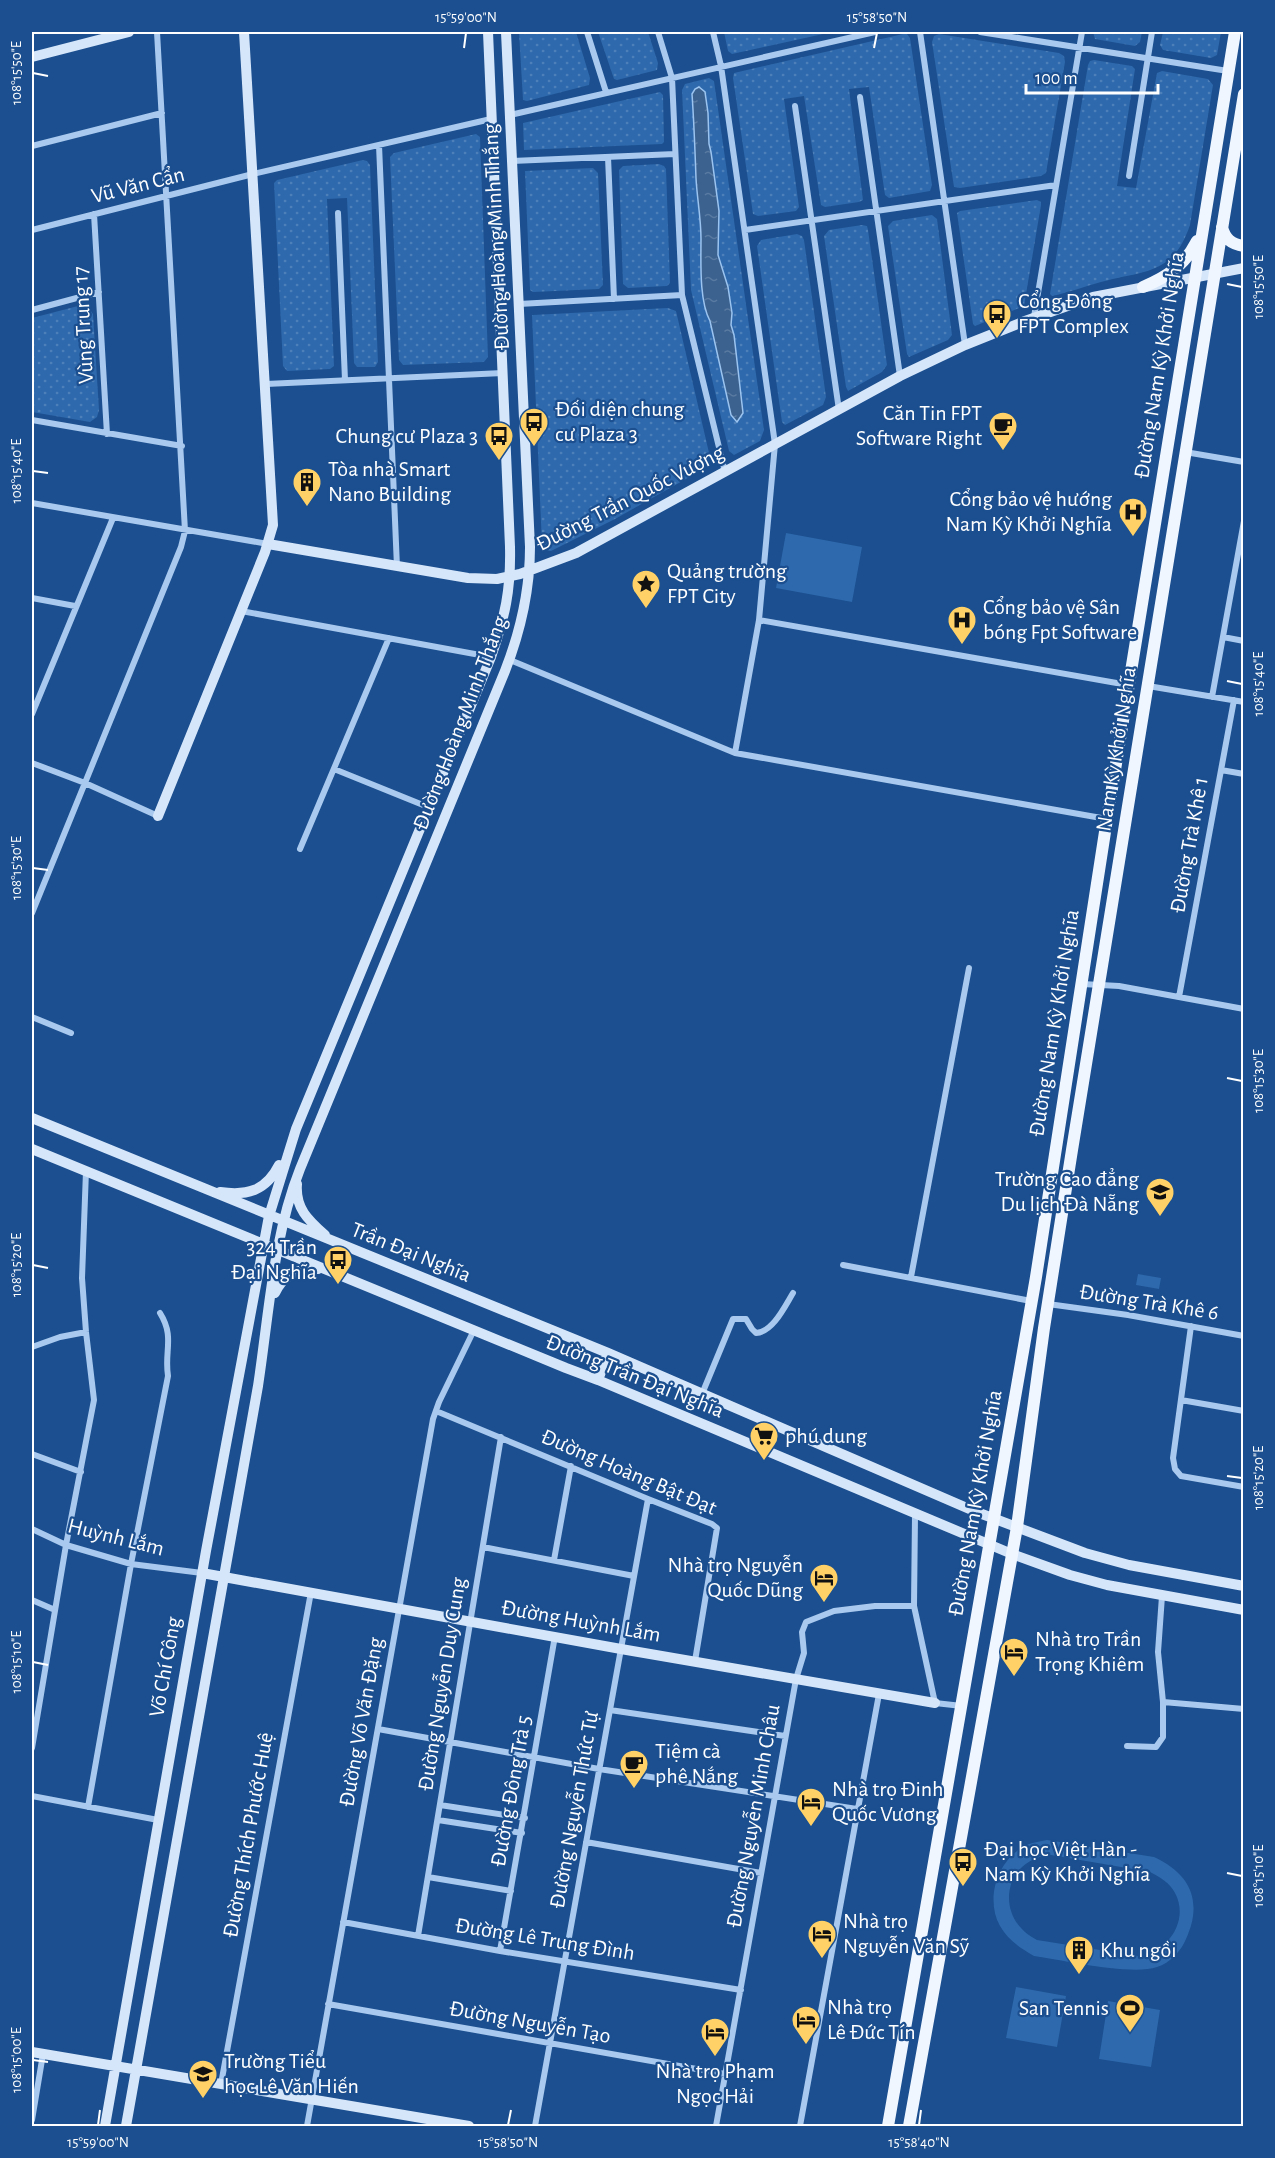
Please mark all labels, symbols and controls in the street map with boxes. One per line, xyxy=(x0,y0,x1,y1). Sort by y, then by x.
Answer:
text: 15°59'00"N xyxy=(435,10,497,25)
text: 15°58'50"N xyxy=(847,10,907,25)
text: 108°15'50"E xyxy=(9,41,24,105)
scale bar xyxy=(1026,57,1158,95)
text: 100 m xyxy=(1035,70,1078,88)
street label: Đường Hoàng Minh Thắng xyxy=(479,123,513,351)
street label: Vũ Văn Cẩn xyxy=(89,163,187,207)
street label: Đường Nam Kỳ Khởi Nghĩa xyxy=(1130,250,1188,480)
text: 108°15'50"E xyxy=(1251,255,1266,319)
street label: Vùng Trung 17 xyxy=(69,266,97,384)
place label: Cổng Đông FPT Complex xyxy=(1018,290,1129,337)
bus stop icon: Cổng Đông FPT Complex xyxy=(981,298,1013,340)
place label: Đối diện chung cư Plaza 3 xyxy=(555,398,685,445)
place label: Căn Tin FPT Software Right xyxy=(856,402,982,449)
bus stop icon: Đối diện chung cư Plaza 3 xyxy=(518,406,550,448)
cafe icon: Căn Tin FPT Software Right xyxy=(987,410,1019,452)
bus stop icon: Chung cư Plaza 3 xyxy=(483,420,515,462)
place label: Chung cư Plaza 3 xyxy=(336,425,478,447)
text: 108°15'40"E xyxy=(9,438,24,504)
street label: Đường Trần Quốc Vượng xyxy=(532,441,728,555)
place label: Tòa nhà Smart Nano Building xyxy=(328,458,451,505)
building icon: Tòa nhà Smart Nano Building xyxy=(291,466,323,508)
place label: Cổng bảo vệ hướng Nam Kỳ Khởi Nghĩa xyxy=(946,488,1112,535)
hospital icon: Cổng bảo vệ hướng Nam Kỳ Khởi Nghĩa xyxy=(1117,496,1149,538)
place label: Quảng trường FPT City xyxy=(667,560,787,607)
place icon: Quảng trường FPT City xyxy=(630,568,662,610)
place label: Cổng bảo vệ Sân bóng Fpt Software xyxy=(983,596,1137,643)
hospital icon: Cổng bảo vệ Sân bóng Fpt Software xyxy=(946,604,978,646)
street label: Đường Hoàng Minh Thắng xyxy=(409,613,511,833)
text: 108°15'40"E xyxy=(1251,651,1266,717)
street label: Nam Kỳ Khởi Nghĩa xyxy=(1092,665,1140,833)
street label: Đường Trà Khê 1 xyxy=(1166,775,1212,915)
text: 108°15'30"E xyxy=(9,836,24,900)
street label: Đường Nam Kỳ Khởi Nghĩa xyxy=(1025,908,1083,1138)
text: 108°15'30"E xyxy=(1251,1049,1266,1113)
place label: Trường Cao đẳng Du lịch Đà Nẵng xyxy=(995,1168,1139,1215)
school or university icon: Trường Cao đẳng Du lịch Đà Nẵng xyxy=(1144,1176,1176,1218)
street label: Trần Đại Nghĩa xyxy=(348,1218,474,1286)
text: 108°15'20"E xyxy=(9,1233,24,1297)
place label: 324 Trần Đại Nghĩa xyxy=(231,1236,317,1283)
bus stop icon: 324 Trần Đại Nghĩa xyxy=(322,1244,354,1286)
street label: Đường Trà Khê 6 xyxy=(1078,1280,1220,1324)
street label: Đường Trần Đại Nghĩa xyxy=(543,1330,727,1422)
street label: Đường Nam Kỳ Khởi Nghĩa xyxy=(944,1388,1006,1618)
supermarket icon: phú dung xyxy=(748,1420,780,1462)
street label: Đường Hoàng Bật Đạt xyxy=(538,1425,720,1519)
place label: phú dung xyxy=(785,1425,867,1447)
text: 108°15'20"E xyxy=(1251,1446,1266,1510)
street label: Huỳnh Lắm xyxy=(66,1514,166,1560)
place label: Nhà trọ Nguyễn Quốc Dũng xyxy=(668,1554,803,1601)
hotel icon: Nhà trọ Nguyễn Quốc Dũng xyxy=(808,1562,840,1604)
street label: Đường Nguyễn Duy Cung xyxy=(414,1575,470,1792)
street label: Đường Huỳnh Lắm xyxy=(500,1596,662,1646)
street label: Võ Chí Công xyxy=(145,1615,185,1719)
place label: Nhà trọ Trần Trọng Khiêm xyxy=(1035,1628,1144,1675)
text: 108°15'10"E xyxy=(9,1630,24,1694)
street label: Đường Võ Văn Đặng xyxy=(335,1635,387,1808)
hotel icon: Nhà trọ Trần Trọng Khiêm xyxy=(998,1636,1030,1678)
street label: Đường Nguyễn Minh Châu xyxy=(722,1702,784,1930)
street label: Đường Nguyễn Thức Tự xyxy=(546,1709,602,1910)
street label: Đường Đông Trà 5 xyxy=(487,1714,535,1868)
street label: Đường Thích Phước Huệ xyxy=(219,1731,277,1939)
place label: Tiệm cà phê Nắng xyxy=(655,1740,738,1787)
cafe icon: Tiệm cà phê Nắng xyxy=(618,1748,650,1790)
place label: Nhà trọ Đinh Quốc Vương xyxy=(832,1778,944,1825)
hotel icon: Nhà trọ Đinh Quốc Vương xyxy=(795,1786,827,1828)
place label: Đại học Việt Hàn - Nam Kỳ Khởi Nghĩa xyxy=(984,1838,1150,1885)
text: 108°15'10"E xyxy=(1251,1844,1266,1908)
bus stop icon: Đại học Việt Hàn - Nam Kỳ Khởi Nghĩa xyxy=(947,1846,979,1888)
place label: Nhà trọ Nguyễn Văn Sỹ xyxy=(843,1910,970,1957)
street label: Đường Lê Trung Đình xyxy=(454,1914,636,1964)
hotel icon: Nhà trọ Nguyễn Văn Sỹ xyxy=(806,1918,838,1960)
building icon: Khu ngồi xyxy=(1063,1934,1095,1976)
place label: Khu ngồi xyxy=(1100,1939,1177,1961)
sports icon: San Tennis xyxy=(1114,1992,1146,2034)
place label: Nhà trọ Lê Đức Tín xyxy=(827,1996,916,2043)
street label: Đường Nguyễn Tạo xyxy=(448,1997,612,2047)
place label: San Tennis xyxy=(1019,1997,1109,2019)
hotel icon: Nhà trọ Lê Đức Tín xyxy=(790,2004,822,2046)
hotel icon: Nhà trọ Phạm Ngọc Hải xyxy=(699,2016,731,2058)
text: 108°15'00"E xyxy=(9,2027,24,2093)
place label: Trường Tiểu học Lê Văn Hiến xyxy=(224,2050,359,2097)
school or university icon: Trường Tiểu học Lê Văn Hiến xyxy=(187,2058,219,2100)
place label: Nhà trọ Phạm Ngọc Hải xyxy=(655,2060,775,2107)
text: 15°59'00"N xyxy=(67,2135,129,2150)
text: 15°58'50"N xyxy=(478,2135,538,2150)
text: 15°58'40"N xyxy=(888,2135,950,2150)

